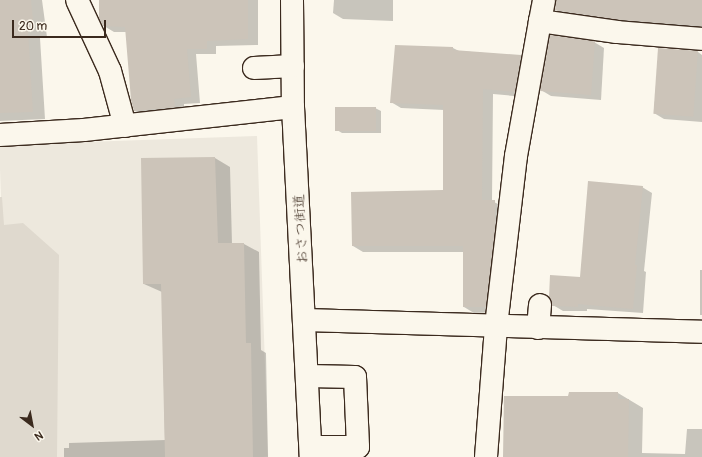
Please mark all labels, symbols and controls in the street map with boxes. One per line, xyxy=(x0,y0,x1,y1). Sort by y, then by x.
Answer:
scale bar xyxy=(14,12,108,38)
text: 20 m xyxy=(19,19,47,34)
street label: おさつ街道 xyxy=(291,194,311,264)
north arrow xyxy=(12,405,52,445)
text: N xyxy=(32,428,45,443)

